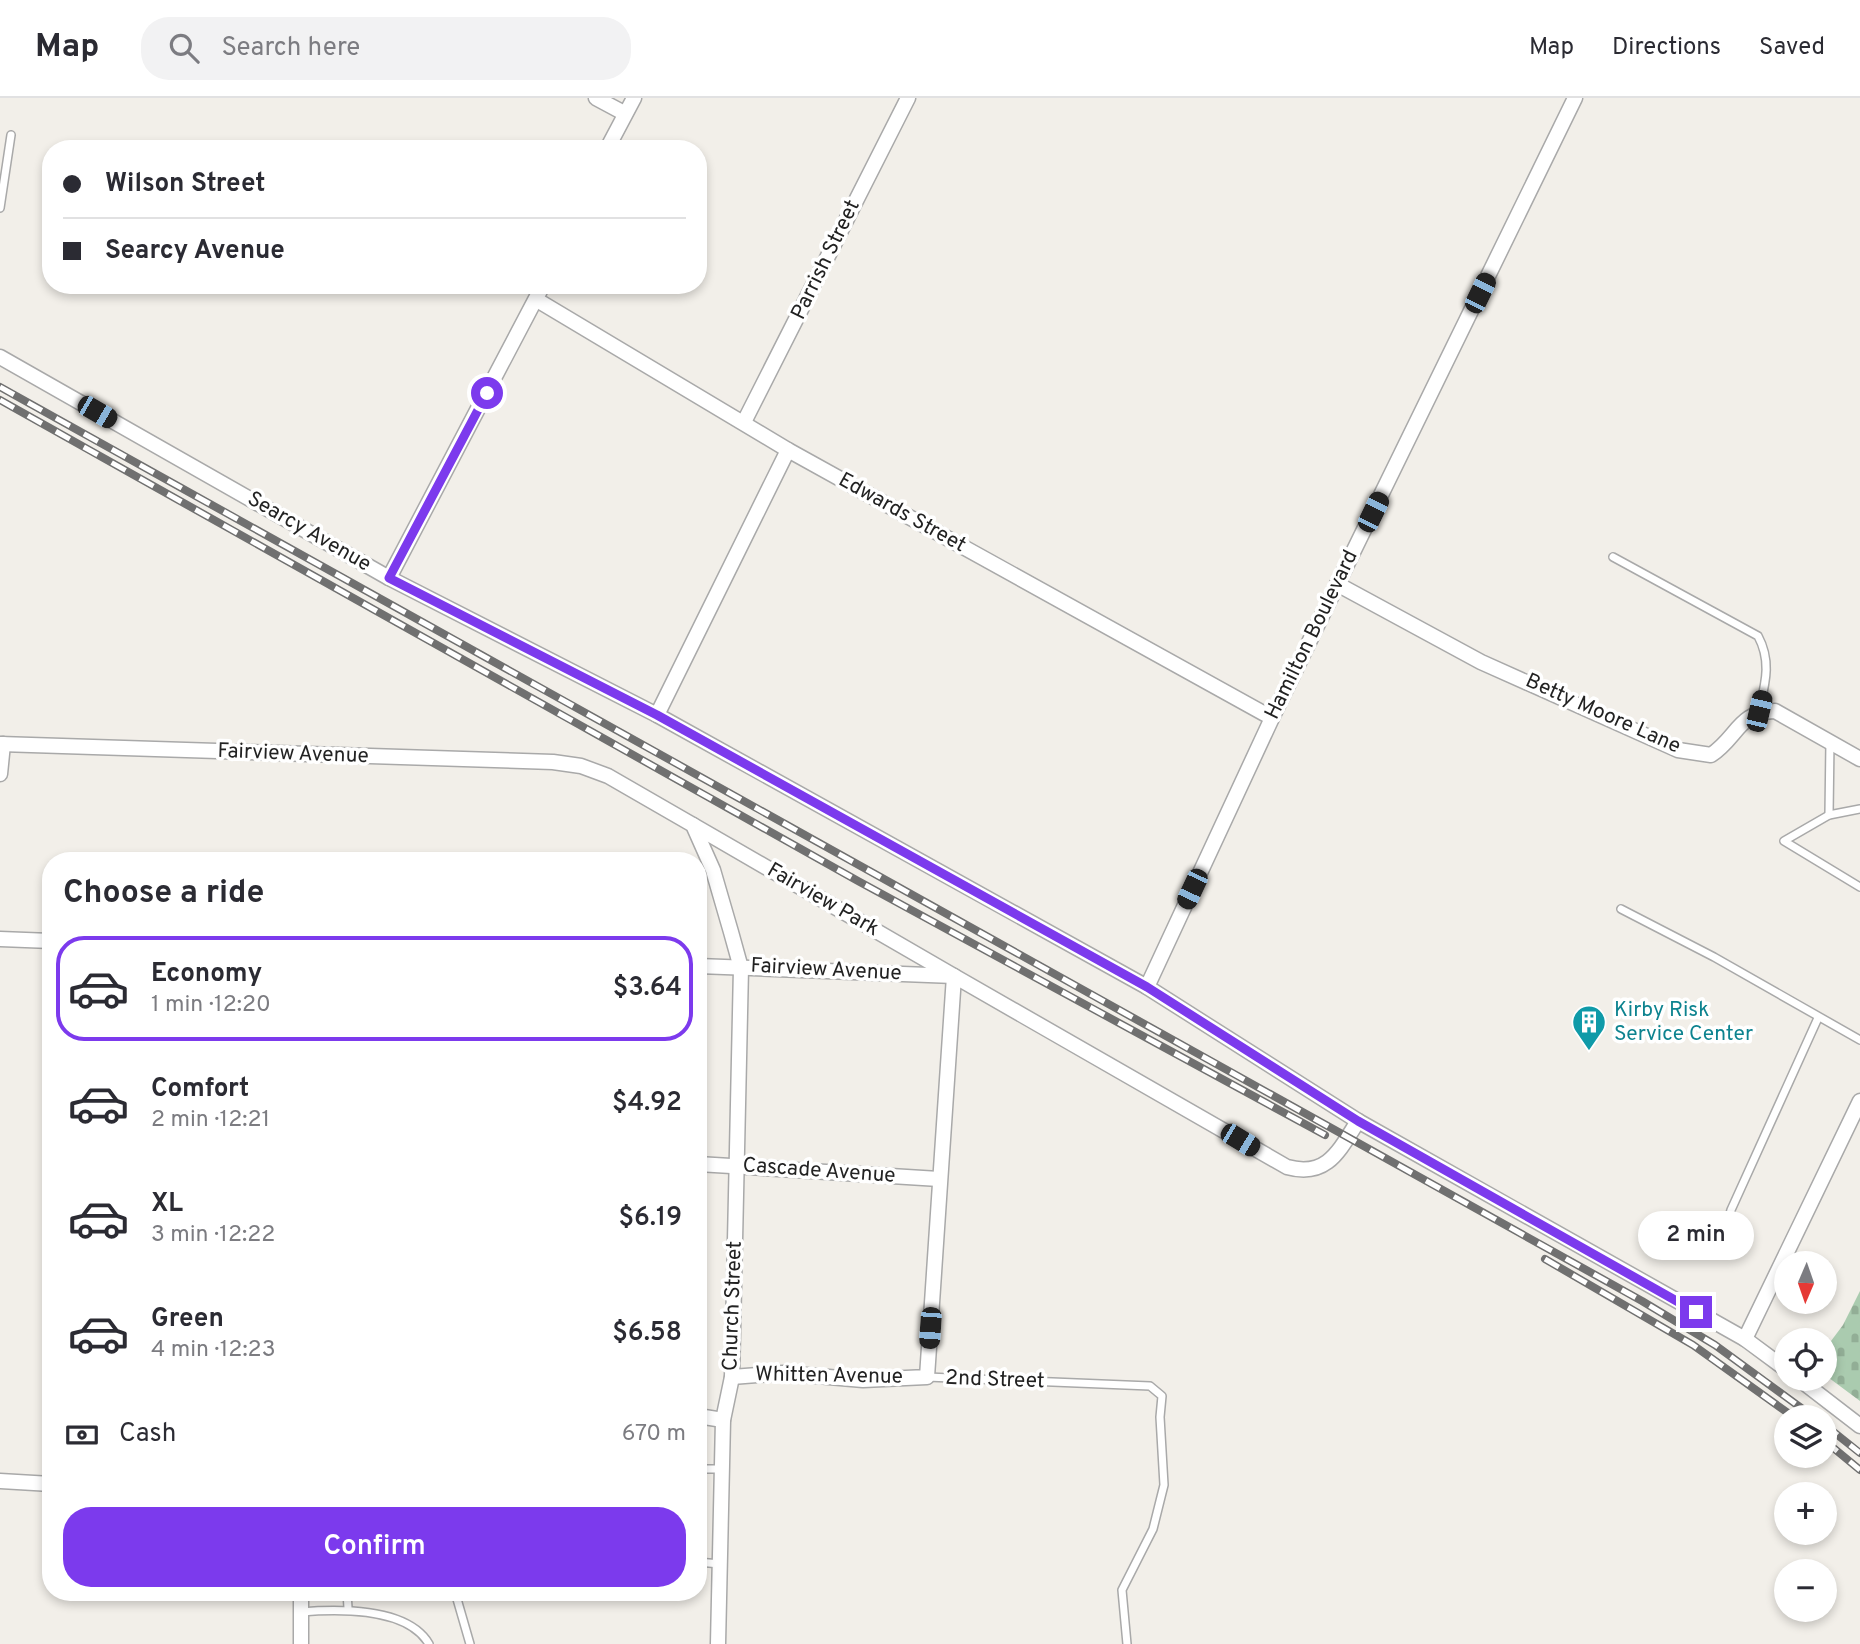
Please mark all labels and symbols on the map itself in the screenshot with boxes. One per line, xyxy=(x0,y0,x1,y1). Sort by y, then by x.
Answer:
street label: Parrish Street xyxy=(785,196,867,324)
car xyxy=(1462,270,1499,316)
route start xyxy=(471,377,503,409)
car xyxy=(74,392,121,432)
street label: Edwards Street xyxy=(833,467,971,559)
street label: Searcy Avenue xyxy=(242,486,376,578)
car xyxy=(1355,489,1392,535)
street label: Hamilton Boulevard xyxy=(1259,546,1365,724)
street label: Betty Moore Lane xyxy=(1521,668,1685,760)
car xyxy=(1745,688,1774,734)
street label: Fairview Avenue xyxy=(217,738,369,770)
street label: Fairview Park xyxy=(762,857,884,943)
car xyxy=(1174,866,1211,912)
street label: Fairview Avenue xyxy=(750,953,902,987)
place label: Kirby Risk Service Center xyxy=(1614,997,1753,1048)
building icon: Kirby Risk Service Center xyxy=(1570,1003,1608,1052)
car xyxy=(1217,1120,1264,1160)
street label: Cascade Avenue xyxy=(742,1152,896,1190)
callout: 2 min xyxy=(1638,1210,1754,1260)
street label: Church Street xyxy=(717,1241,749,1371)
north arrow xyxy=(1774,1251,1838,1314)
route end xyxy=(1680,1296,1712,1328)
car xyxy=(919,1306,942,1350)
street label: Whitten Avenue xyxy=(755,1361,903,1391)
street label: 2nd Street xyxy=(945,1365,1045,1395)

